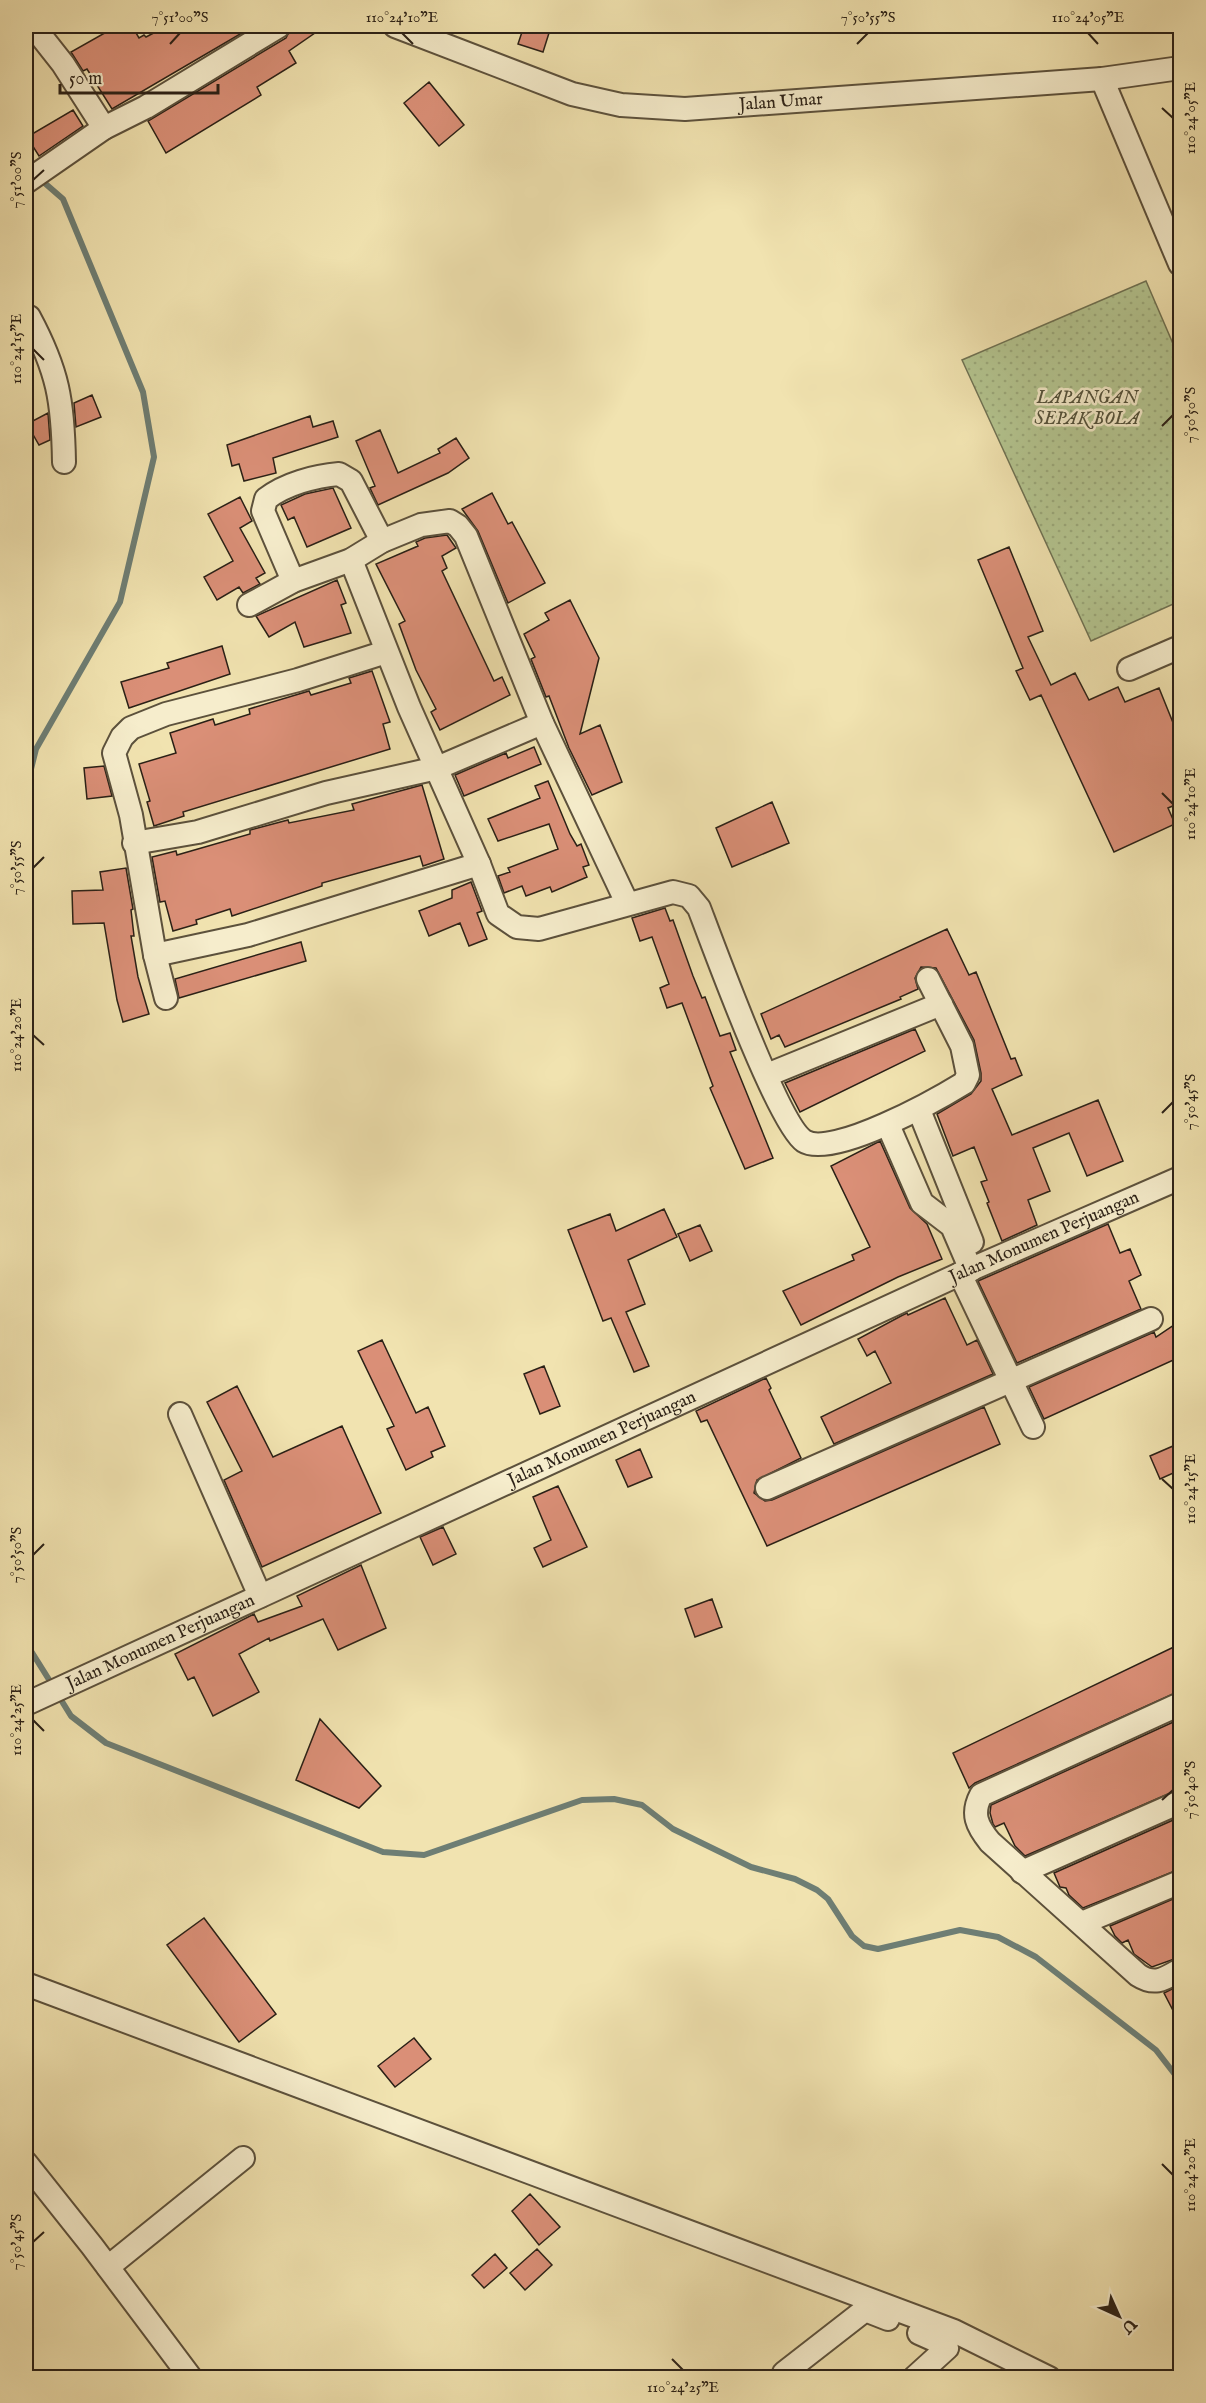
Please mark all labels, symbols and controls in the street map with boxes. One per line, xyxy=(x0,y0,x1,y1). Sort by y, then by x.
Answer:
text: 7°51'00"S xyxy=(152,8,208,27)
text: 110°24'10"E xyxy=(366,8,438,27)
text: 7°50'55"S xyxy=(841,8,895,27)
text: 110°24'05"E xyxy=(1052,8,1124,27)
scale bar xyxy=(60,57,218,95)
text: 50 m xyxy=(69,68,102,91)
text: 110°24'05"E xyxy=(1181,82,1200,154)
street label: Jalan Umar xyxy=(736,88,824,117)
text: 7°51'00"S xyxy=(7,152,26,208)
text: 110°24'15"E xyxy=(7,314,26,384)
park label: LAPANGAN SEPAK BOLA xyxy=(1034,387,1141,431)
text: 7°50'50"S xyxy=(1181,387,1200,443)
text: 110°24'10"E xyxy=(1181,768,1200,840)
text: 7°50'55"S xyxy=(7,841,26,895)
text: 110°24'20"E xyxy=(7,998,26,1072)
text: 7°50'45"S xyxy=(1181,1074,1200,1130)
street label: Jalan Monumen Perjuangan xyxy=(944,1186,1143,1290)
street label: Jalan Monumen Perjuangan xyxy=(502,1385,700,1493)
text: 110°24'15"E xyxy=(1181,1454,1200,1524)
text: 7°50'50"S xyxy=(7,1527,26,1583)
street label: Jalan Monumen Perjuangan xyxy=(61,1589,259,1696)
text: 110°24'25"E xyxy=(7,1684,26,1756)
text: 7°50'40"S xyxy=(1181,1761,1200,1819)
text: 110°24'20"E xyxy=(1181,2138,1200,2212)
text: 7°50'45"S xyxy=(7,2214,26,2270)
north arrow xyxy=(1089,2286,1149,2346)
text: U xyxy=(1116,2313,1141,2337)
text: 110°24'25"E xyxy=(647,2378,719,2397)

